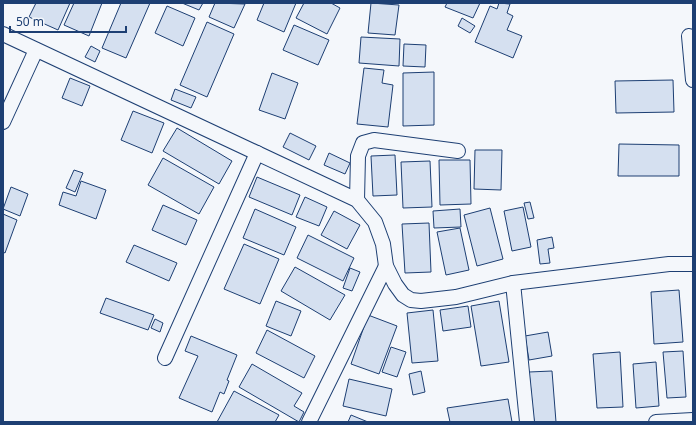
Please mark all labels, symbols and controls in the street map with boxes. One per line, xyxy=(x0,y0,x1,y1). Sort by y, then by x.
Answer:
scale bar xyxy=(10,8,126,34)
text: 50 m xyxy=(16,13,44,30)

